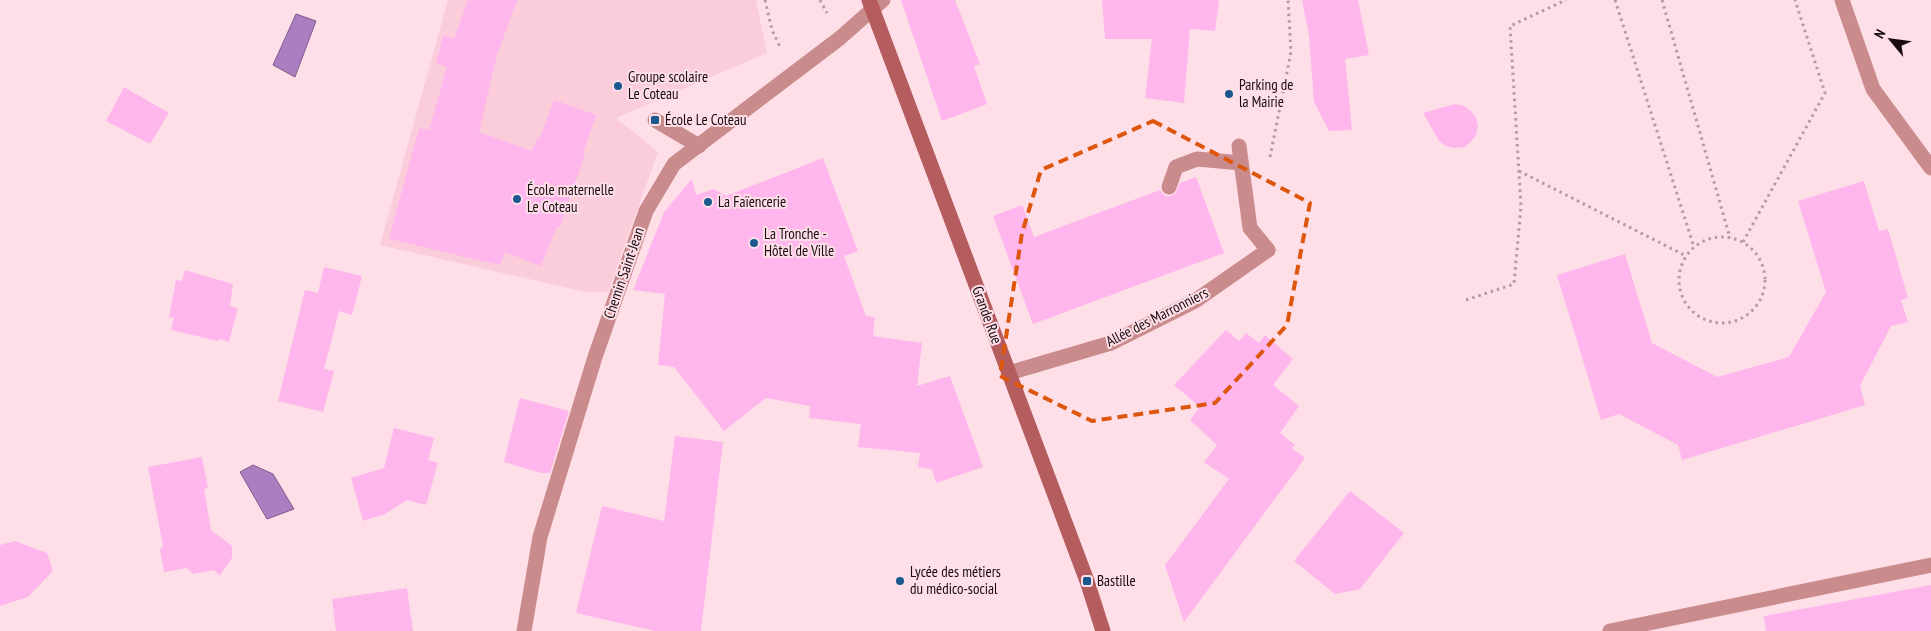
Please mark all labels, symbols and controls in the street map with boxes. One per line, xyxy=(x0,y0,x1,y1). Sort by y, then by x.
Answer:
north arrow xyxy=(1866,15,1916,65)
text: N xyxy=(1870,26,1889,41)
place label: Groupe scolaire Le Coteau xyxy=(628,67,708,103)
place label: Parking de la Mairie xyxy=(1239,75,1293,111)
marker: Groupe scolaire Le Coteau xyxy=(612,80,624,92)
marker: Parking de la Mairie xyxy=(1223,88,1235,100)
place label: École Le Coteau xyxy=(665,110,746,129)
marker: École Le Coteau xyxy=(649,114,661,126)
place label: École maternelle Le Coteau xyxy=(527,180,614,216)
place label: La Faïencerie xyxy=(718,192,786,211)
marker: École maternelle Le Coteau xyxy=(511,193,523,205)
marker: La Faïencerie xyxy=(702,196,714,208)
place label: La Tronche - Hôtel de Ville xyxy=(764,224,834,260)
street label: Chemin Saint-Jean xyxy=(599,225,648,321)
marker: La Tronche - Hôtel de Ville xyxy=(748,237,760,249)
street label: Grande Rue xyxy=(968,283,1007,346)
street label: Allée des Marronniers xyxy=(1102,283,1211,351)
place label: Lycée des métiers du médico-social xyxy=(910,562,1001,598)
place label: Bastille xyxy=(1097,571,1136,590)
marker: Lycée des métiers du médico-social xyxy=(894,575,906,587)
marker: Bastille xyxy=(1081,575,1093,587)

